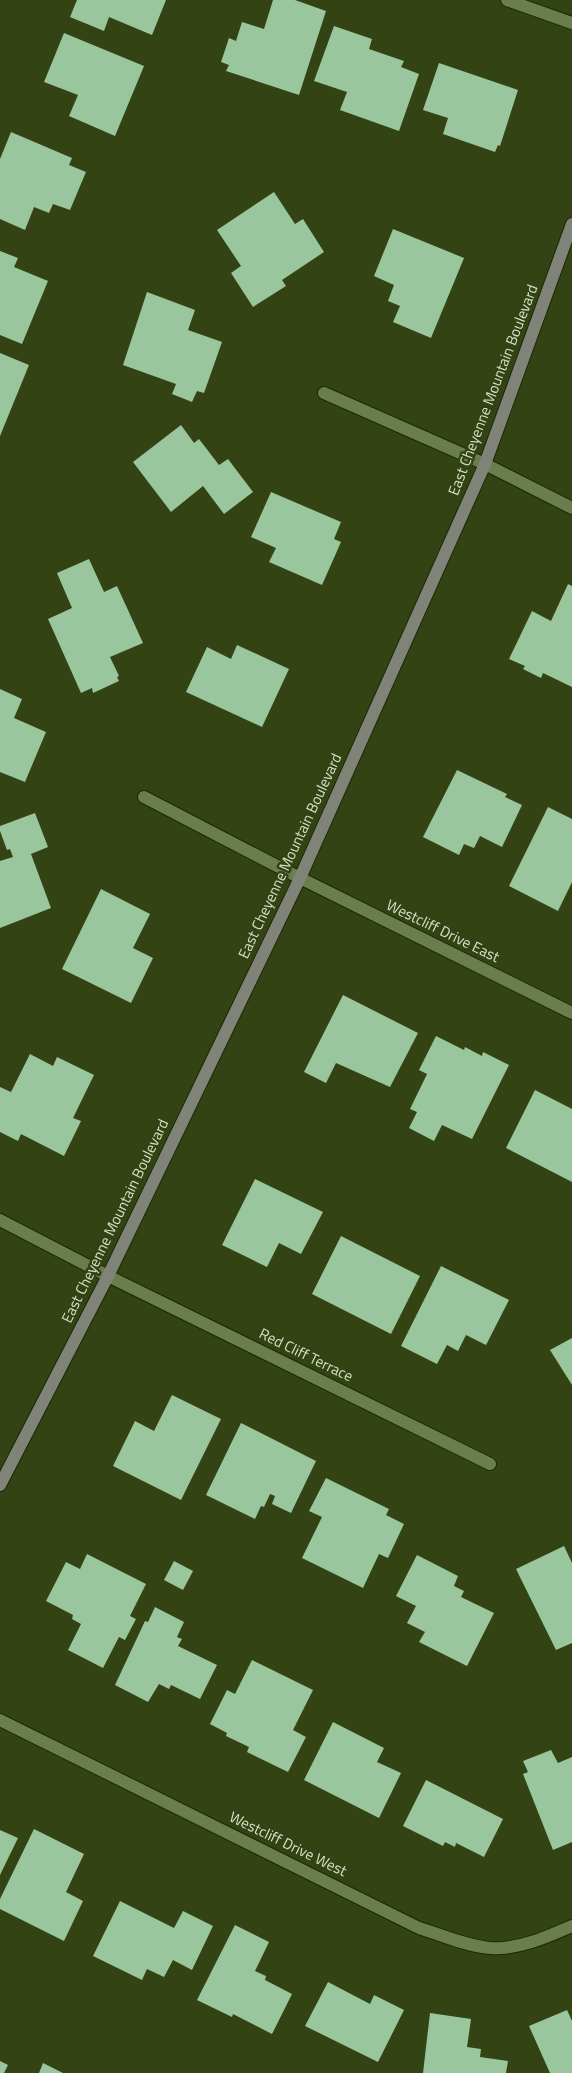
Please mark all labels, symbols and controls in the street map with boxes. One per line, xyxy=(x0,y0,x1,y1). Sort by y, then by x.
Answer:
street label: East Cheyenne Mountain Boulevard xyxy=(442,281,543,499)
street label: East Cheyenne Mountain Boulevard xyxy=(232,749,347,962)
street label: Westcliff Drive East xyxy=(383,893,504,968)
street label: East Cheyenne Mountain Boulevard xyxy=(55,1115,174,1327)
street label: Red Cliff Terrace xyxy=(255,1322,357,1387)
street label: Westcliff Drive West xyxy=(226,1805,352,1882)

